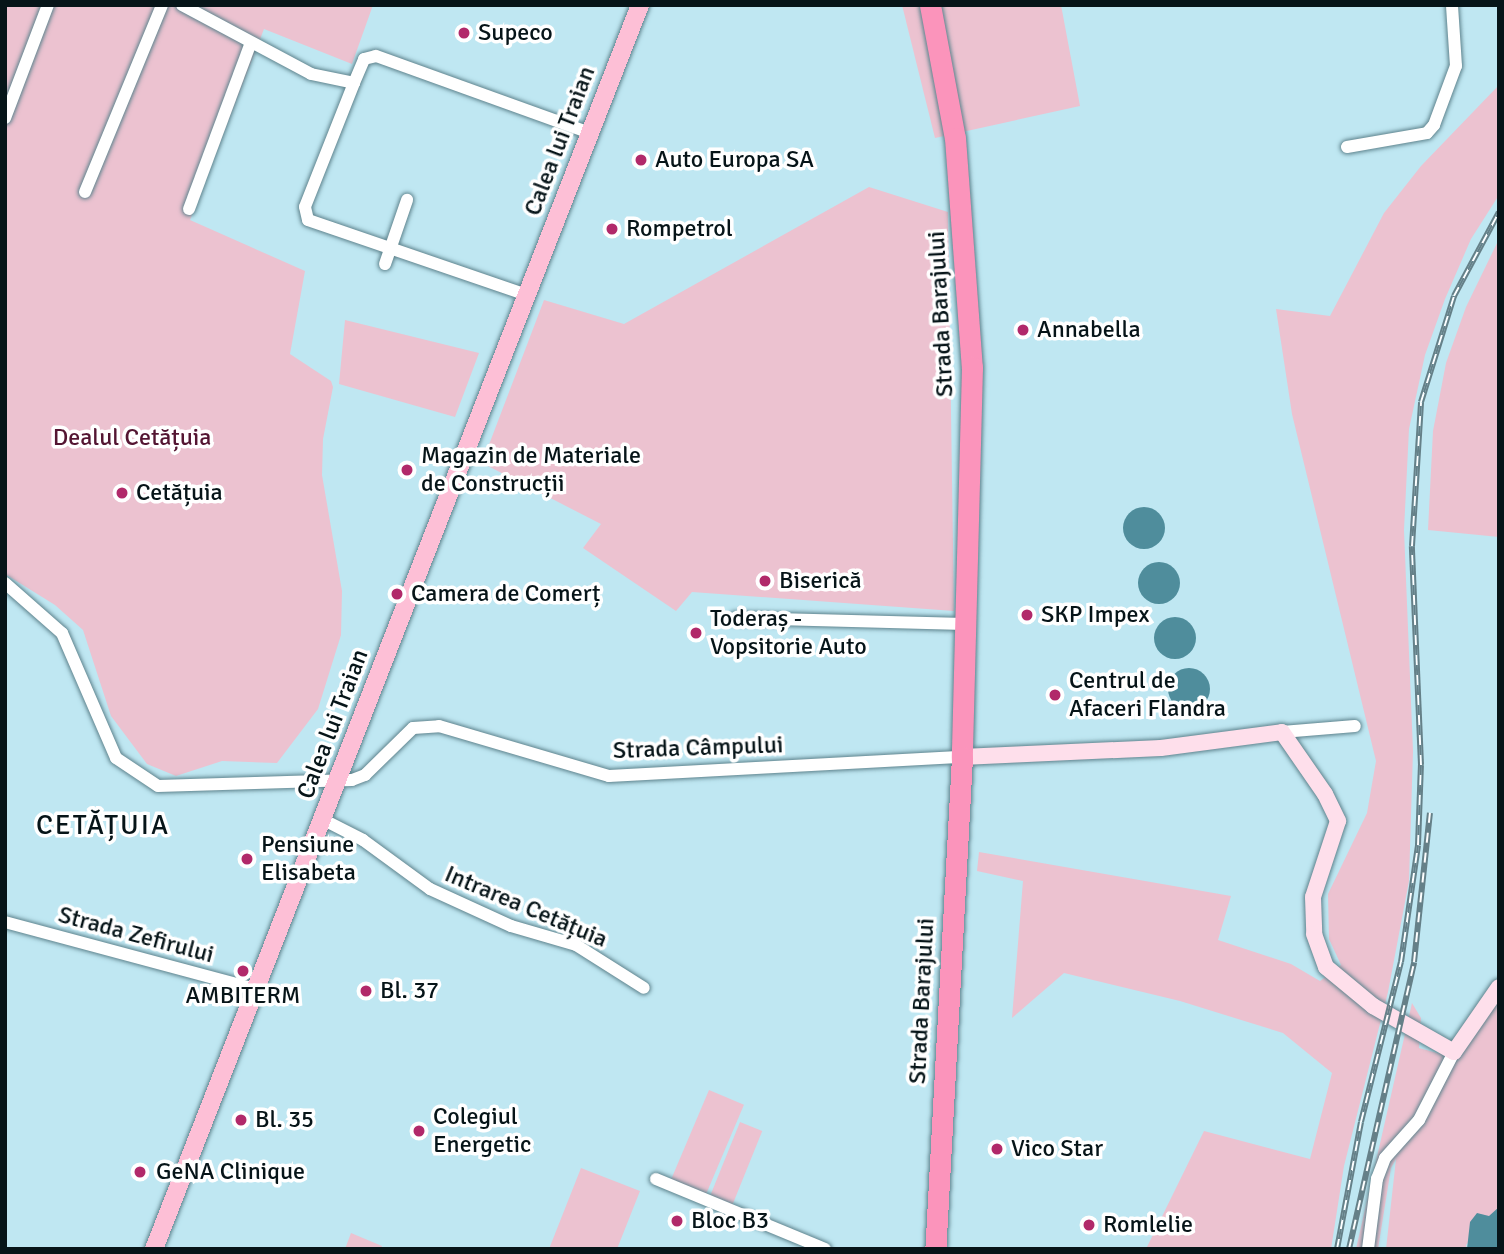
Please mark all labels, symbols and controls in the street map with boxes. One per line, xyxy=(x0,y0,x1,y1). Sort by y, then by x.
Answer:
place label: Supeco xyxy=(478,19,553,47)
marker: Supeco xyxy=(456,25,472,41)
street label: Calea lui Traian xyxy=(518,62,602,220)
place label: Auto Europa SA xyxy=(655,146,814,174)
marker: Auto Europa SA xyxy=(633,152,649,168)
place label: Rompetrol xyxy=(626,215,733,243)
marker: Rompetrol xyxy=(604,221,620,237)
street label: Strada Barajului xyxy=(922,230,960,398)
place label: Annabella xyxy=(1037,316,1141,344)
marker: Annabella xyxy=(1015,322,1031,338)
park label: Dealul Cetățuia xyxy=(53,424,211,452)
place label: Magazin de Materiale de Construcții xyxy=(421,442,641,498)
marker: Magazin de Materiale de Construcții xyxy=(399,462,415,478)
place label: Cetățuia xyxy=(136,479,223,507)
marker: Cetățuia xyxy=(114,485,130,501)
place label: Biserică xyxy=(779,567,862,595)
marker: Biserică xyxy=(757,573,773,589)
place label: Camera de Comerț xyxy=(411,580,600,608)
marker: Camera de Comerț xyxy=(389,586,405,602)
place label: SKP Impex xyxy=(1041,601,1149,629)
place label: Toderaș - Vopsitorie Auto xyxy=(710,605,867,661)
marker: SKP Impex xyxy=(1019,607,1035,623)
marker: Toderaș - Vopsitorie Auto xyxy=(688,625,704,641)
street label: Calea lui Traian xyxy=(291,645,375,803)
place label: Centrul de Afaceri Flandra xyxy=(1069,667,1226,723)
marker: Centrul de Afaceri Flandra xyxy=(1047,687,1063,703)
street label: Strada Câmpului xyxy=(612,731,784,765)
district label: CETĂȚUIA xyxy=(37,808,169,842)
place label: Pensiune Elisabeta xyxy=(261,831,356,887)
marker: Pensiune Elisabeta xyxy=(239,851,255,867)
street label: Intrarea Cetățuia xyxy=(440,860,612,954)
street label: Strada Zefirului xyxy=(55,900,217,970)
street label: Strada Barajului xyxy=(903,917,941,1085)
marker: AMBITERM xyxy=(235,963,251,979)
place label: Bl. 37 xyxy=(380,977,439,1005)
place label: AMBITERM xyxy=(186,982,300,1010)
marker: Bl. 37 xyxy=(358,983,374,999)
place label: Colegiul Energetic xyxy=(433,1103,531,1159)
place label: Bl. 35 xyxy=(255,1106,314,1134)
marker: Bl. 35 xyxy=(233,1112,249,1128)
marker: Colegiul Energetic xyxy=(411,1123,427,1139)
place label: Vico Star xyxy=(1011,1135,1103,1163)
marker: Vico Star xyxy=(989,1141,1005,1157)
place label: GeNA Clinique xyxy=(156,1158,305,1186)
marker: GeNA Clinique xyxy=(130,1162,150,1182)
place label: Bloc B3 xyxy=(691,1207,769,1235)
place label: Romlelie xyxy=(1103,1211,1193,1239)
marker: Bloc B3 xyxy=(669,1213,685,1229)
marker: Romlelie xyxy=(1081,1217,1097,1233)

